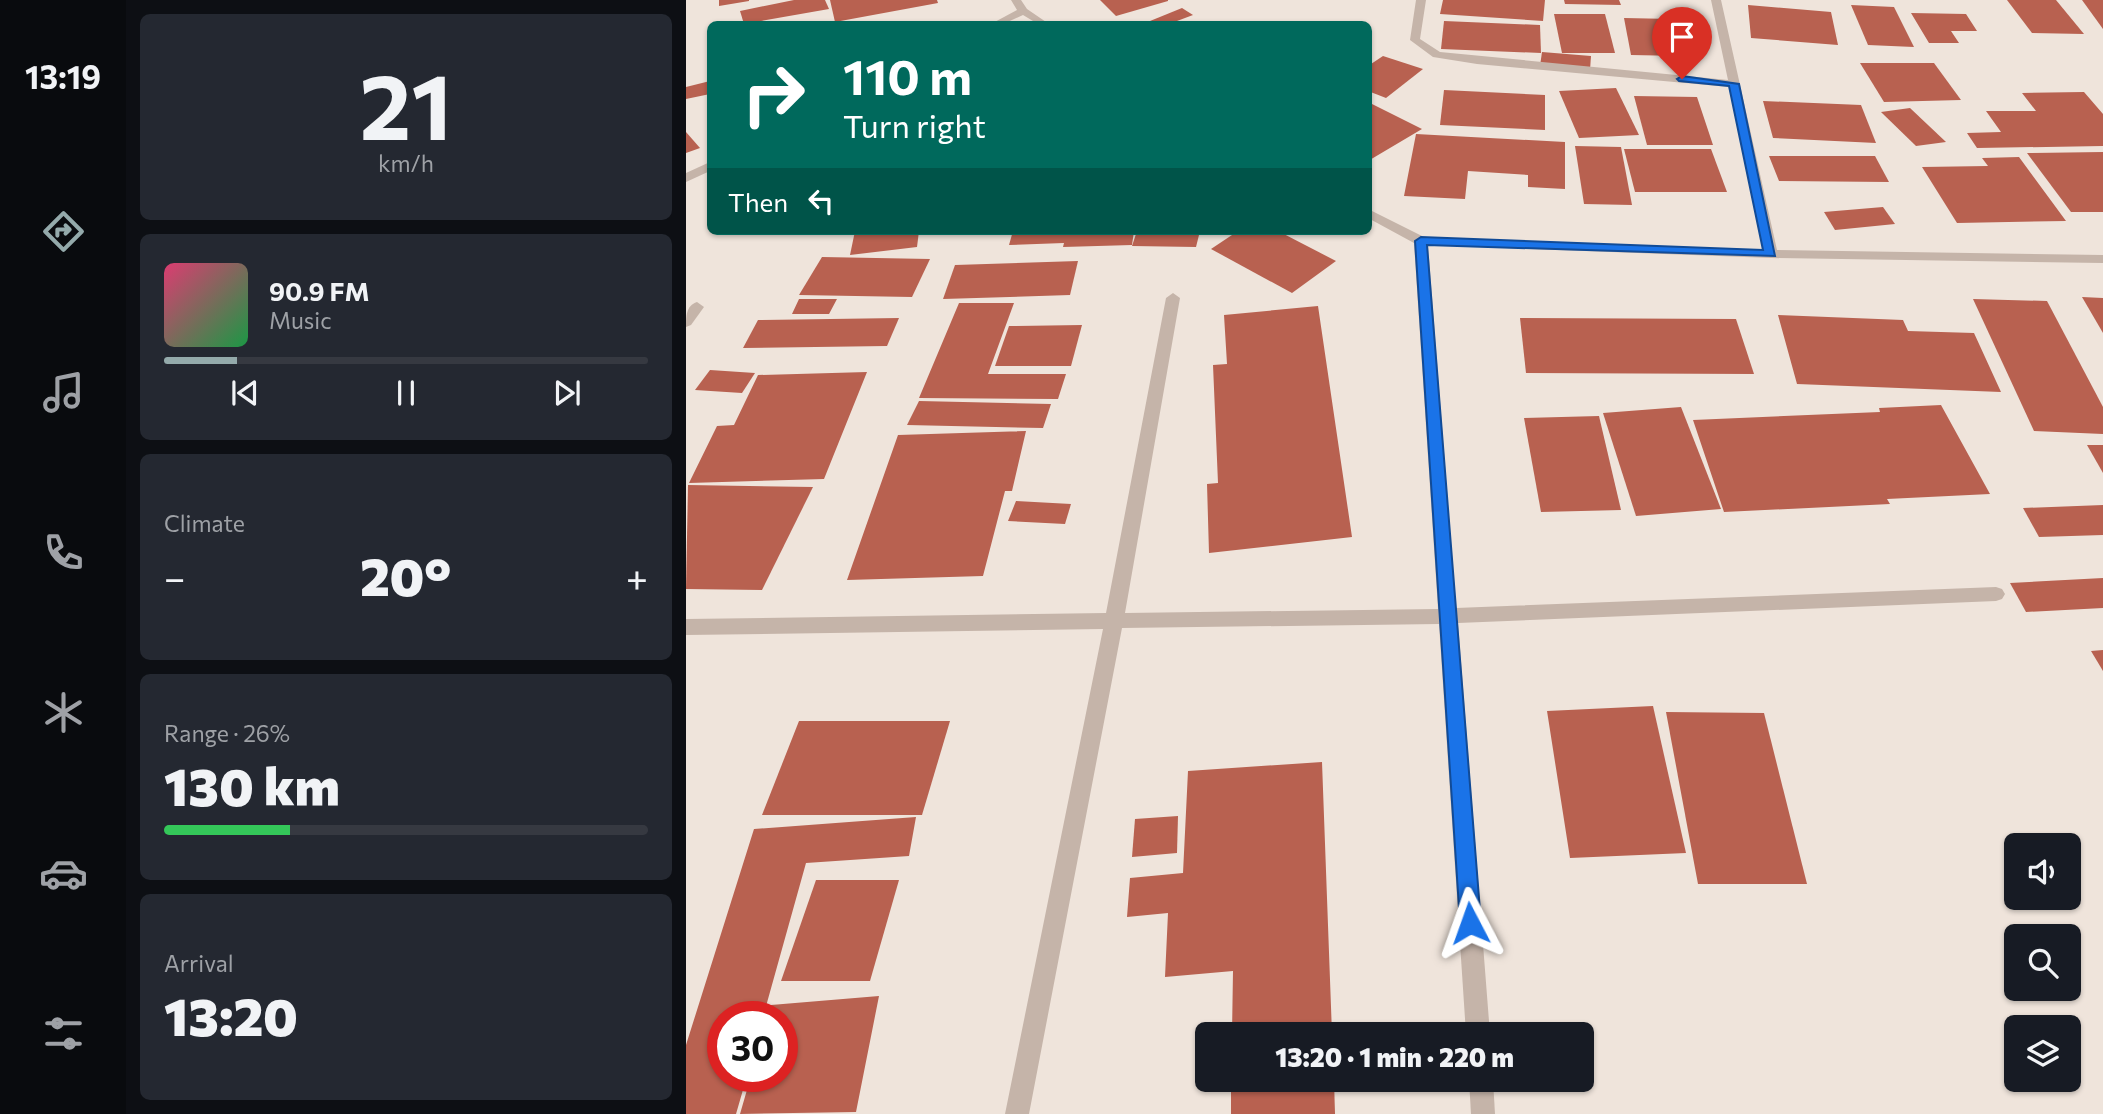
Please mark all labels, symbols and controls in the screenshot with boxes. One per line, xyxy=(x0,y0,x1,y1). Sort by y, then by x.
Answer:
pin xyxy=(1652,7,1712,79)
icon: arrive xyxy=(1663,18,1701,56)
text: 110 m xyxy=(843,45,972,105)
text: 21 xyxy=(360,47,452,159)
icon: right xyxy=(728,49,819,140)
text: 13:19 xyxy=(25,56,101,96)
text: Turn right xyxy=(843,105,986,145)
text: km/h xyxy=(378,149,434,177)
icon: left xyxy=(802,182,840,220)
text: Then xyxy=(728,186,788,217)
icon: directions xyxy=(39,207,88,256)
text: 90.9 FM xyxy=(269,275,370,306)
text: Music xyxy=(269,306,332,334)
icon: music xyxy=(39,368,88,417)
icon: previous xyxy=(226,374,264,412)
icon: pause xyxy=(387,374,425,412)
icon: next xyxy=(548,374,586,412)
text: Climate xyxy=(164,509,245,537)
icon: phone xyxy=(39,528,88,577)
text: 20° xyxy=(360,543,451,607)
text: − xyxy=(164,553,186,600)
text: + xyxy=(626,553,648,600)
icon: climate xyxy=(39,688,88,737)
text: Range · 26% xyxy=(164,719,290,747)
text: 130 km xyxy=(164,753,340,817)
map controls xyxy=(2004,833,2081,1092)
button: sound xyxy=(2004,833,2081,910)
icon: car xyxy=(39,849,88,898)
position arrow xyxy=(1433,886,1507,960)
button: search xyxy=(2004,924,2081,1001)
text: Arrival xyxy=(164,949,234,977)
text: 13:20 xyxy=(164,983,298,1047)
speed limit sign: 30 xyxy=(707,1001,798,1092)
icon: filters xyxy=(39,1009,88,1058)
button: layers xyxy=(2004,1015,2081,1092)
text: 13:20 · 1 min · 220 m xyxy=(1275,1041,1514,1072)

